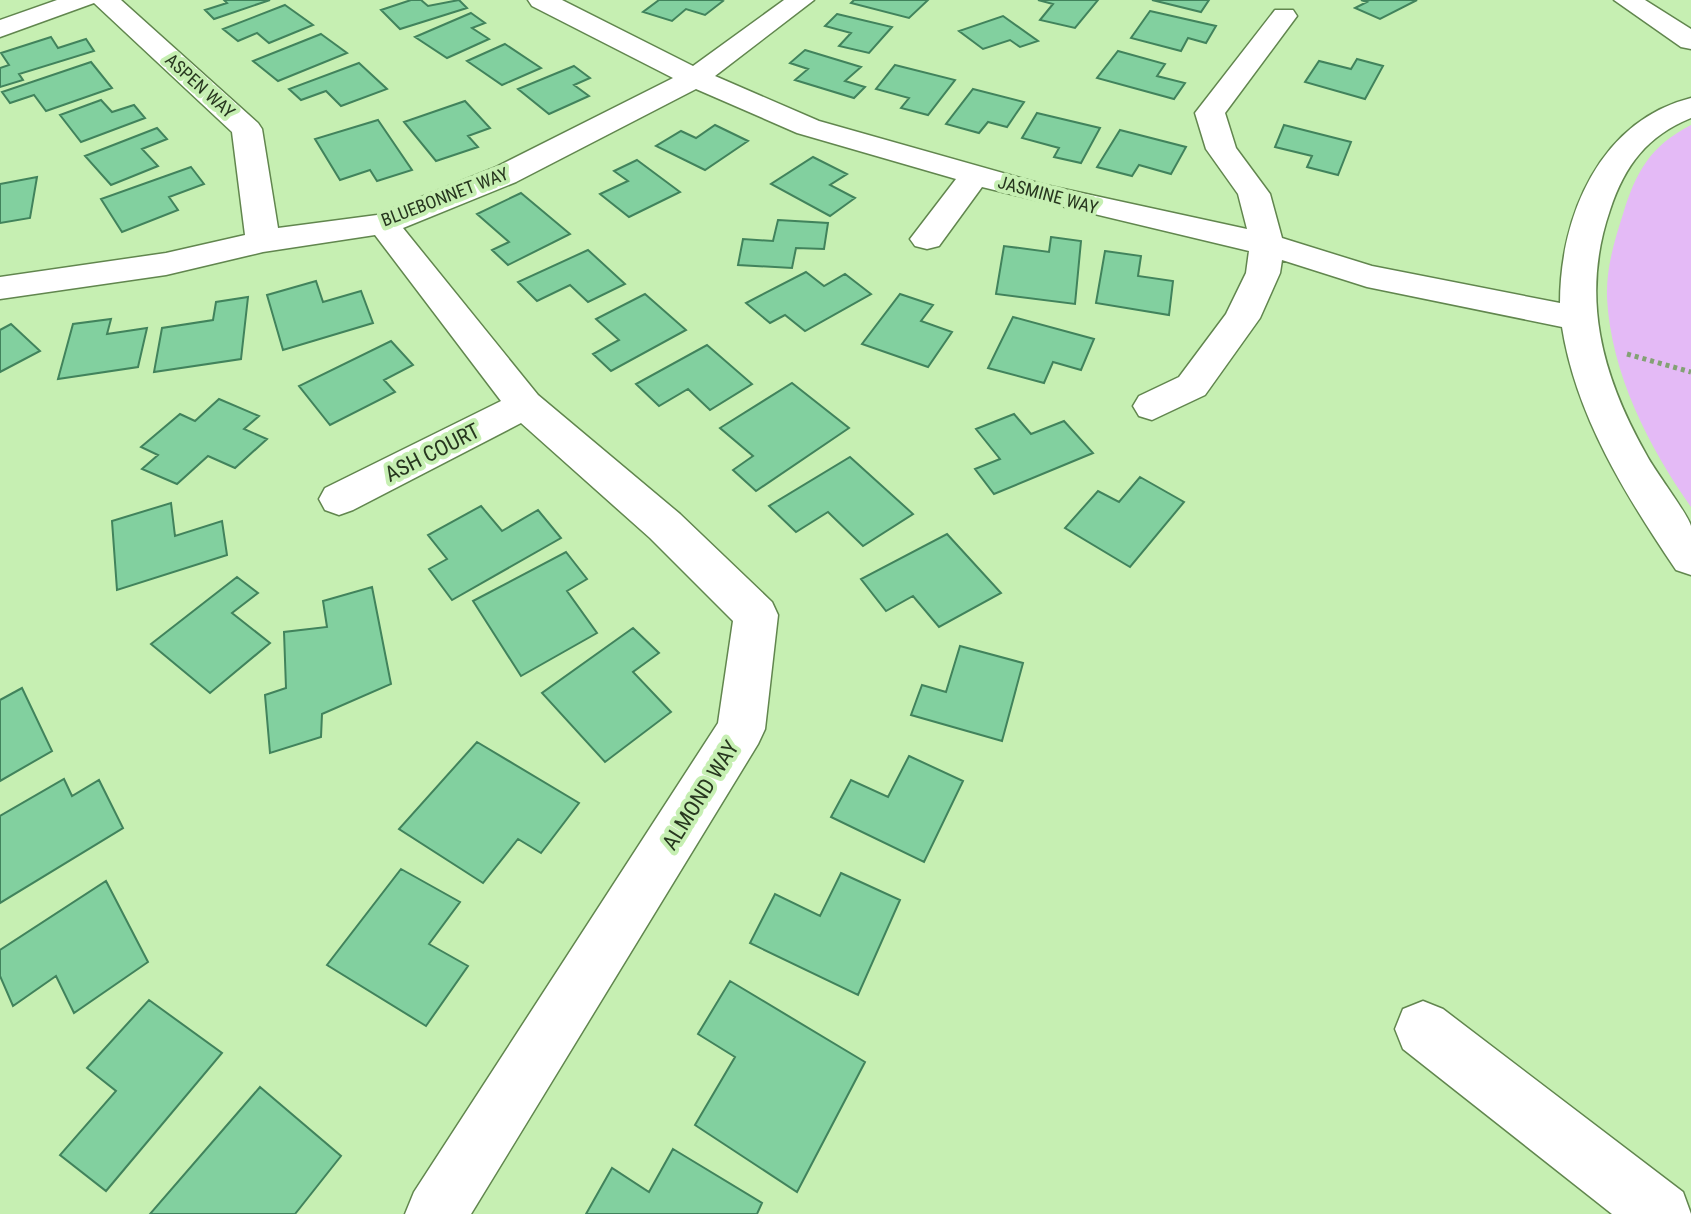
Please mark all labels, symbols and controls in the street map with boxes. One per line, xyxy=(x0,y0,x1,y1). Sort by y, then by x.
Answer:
street label: ASPEN WAY xyxy=(161,49,240,123)
street label: BLUEBONNET WAY xyxy=(378,162,512,230)
street label: JASMINE WAY xyxy=(996,171,1101,218)
street label: ASH COURT xyxy=(381,418,484,487)
street label: ALMOND WAY xyxy=(657,736,744,854)

